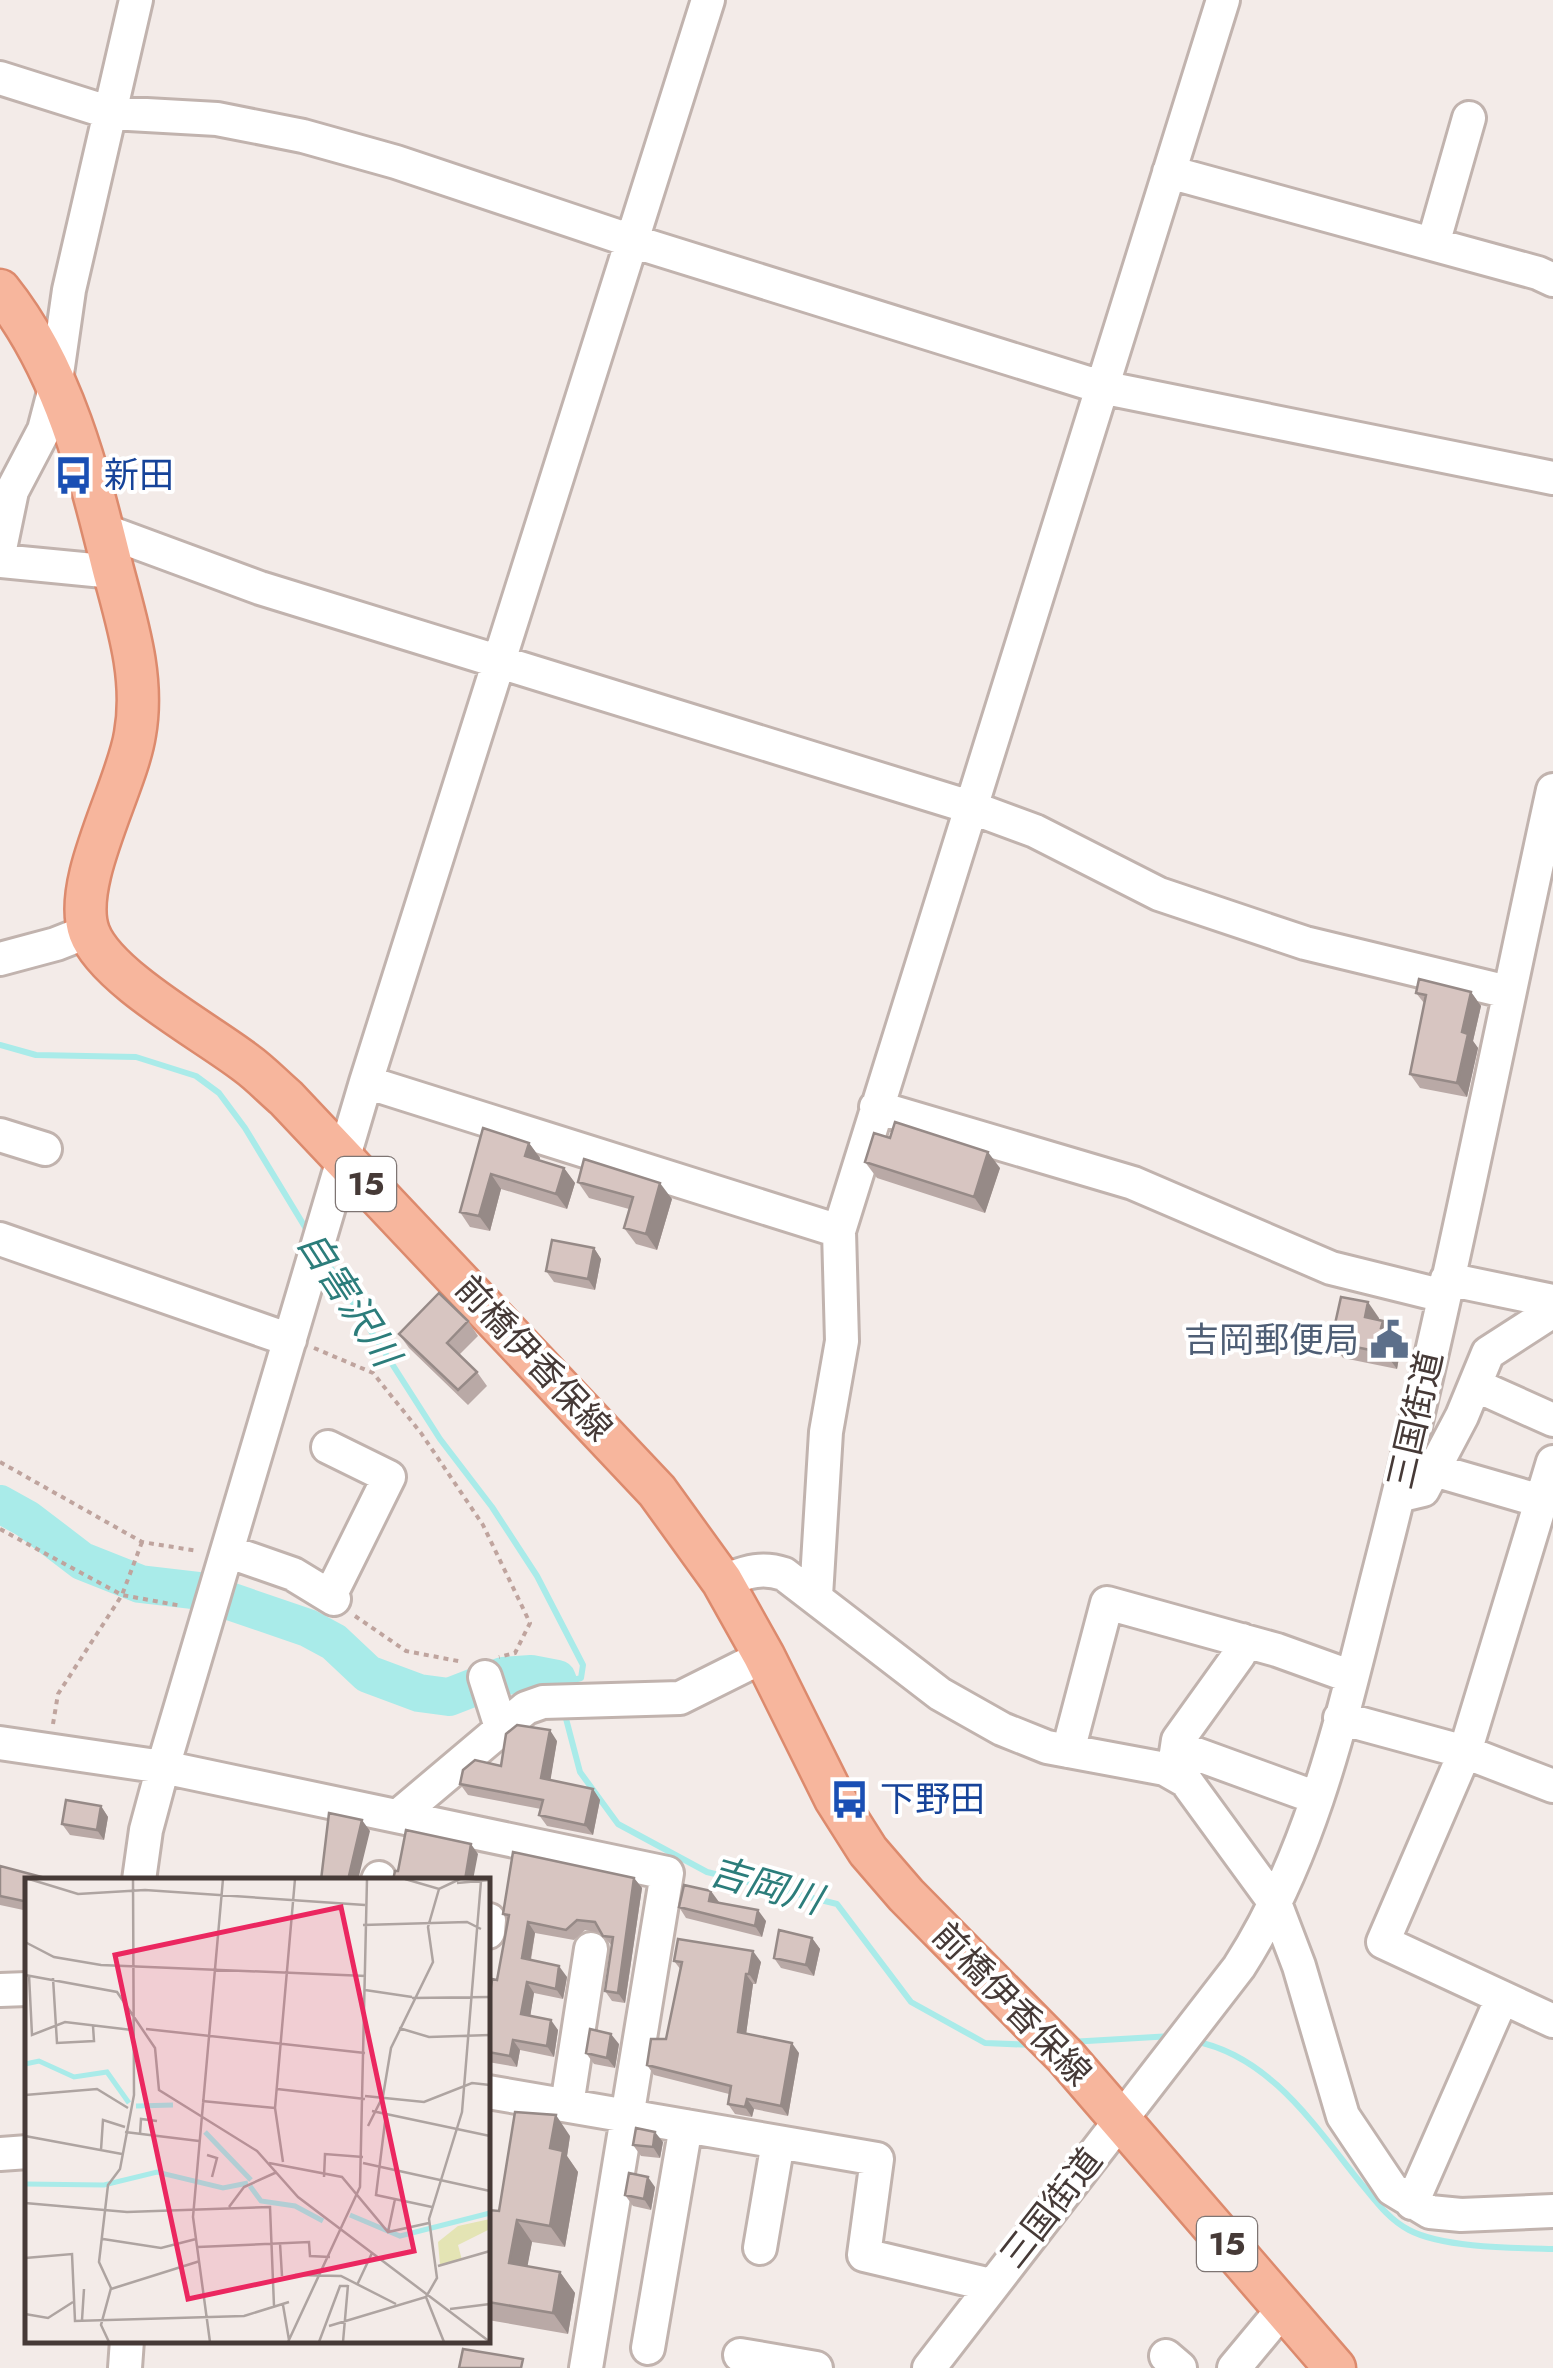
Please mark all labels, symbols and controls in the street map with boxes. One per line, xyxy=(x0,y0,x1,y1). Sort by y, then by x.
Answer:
place label: 新田 xyxy=(104,450,174,500)
bus stop icon: 新田 xyxy=(53,454,95,496)
road number: 15 xyxy=(336,1157,396,1211)
water label: 自害沢川 xyxy=(285,1219,416,1380)
street label: 前橋伊香保線 xyxy=(444,1264,624,1452)
place label: 吉岡郵便局 xyxy=(1184,1315,1359,1365)
public building icon: 吉岡郵便局 xyxy=(1368,1319,1410,1361)
street label: 三国街道 xyxy=(1375,1346,1455,1494)
place label: 下野田 xyxy=(880,1774,985,1824)
bus stop icon: 下野田 xyxy=(829,1778,871,1820)
water label: 吉岡川 xyxy=(704,1843,832,1928)
inset map xyxy=(25,1878,490,2343)
street label: 前橋伊香保線 xyxy=(921,1911,1103,2097)
street label: 三国街道 xyxy=(988,2137,1114,2279)
road number: 15 xyxy=(1197,2217,1257,2271)

